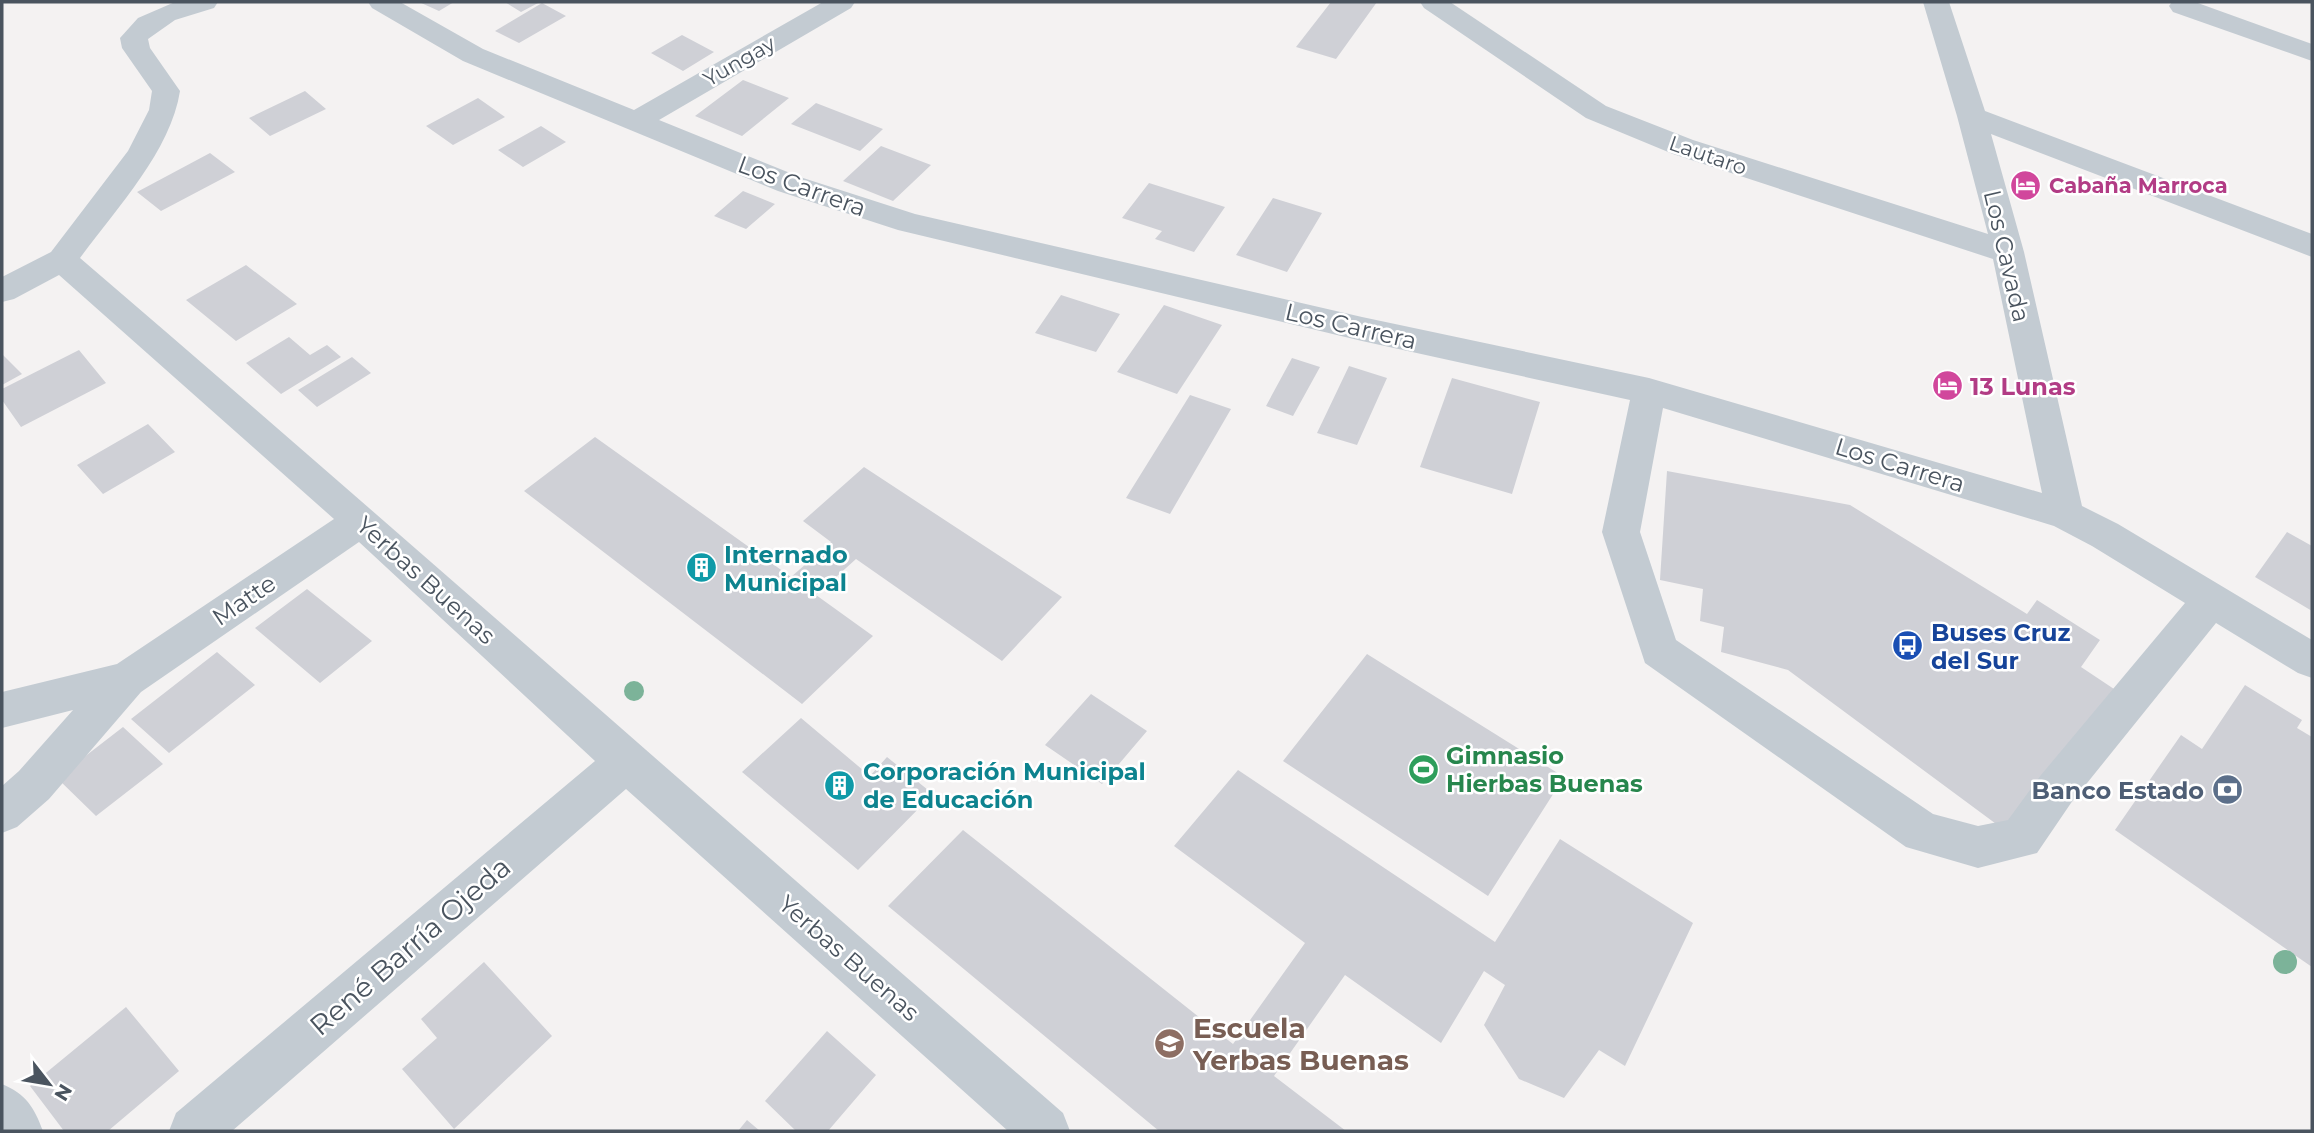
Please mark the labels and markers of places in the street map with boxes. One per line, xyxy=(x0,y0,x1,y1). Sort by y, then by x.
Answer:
hotel icon: Cabaña Marroca xyxy=(2009,168,2043,202)
place label: Cabaña Marroca xyxy=(2049,173,2228,198)
hotel icon: 13 Lunas xyxy=(1930,369,1964,403)
place label: 13 Lunas xyxy=(1970,372,2076,401)
place label: Internado Municipal xyxy=(724,540,848,597)
building icon: Internado Municipal xyxy=(684,551,718,585)
place label: Buses Cruz del Sur xyxy=(1931,618,2071,675)
bus stop icon: Buses Cruz del Sur xyxy=(1891,629,1925,663)
place label: Gimnasio Hierbas Buenas xyxy=(1446,741,1643,798)
sports icon: Gimnasio Hierbas Buenas xyxy=(1406,752,1440,786)
place label: Corporación Municipal de Educación xyxy=(863,757,1146,814)
building icon: Corporación Municipal de Educación xyxy=(823,768,857,802)
bank icon: Banco Estado xyxy=(2210,773,2244,807)
place label: Banco Estado xyxy=(2032,776,2204,805)
place label: Escuela Yerbas Buenas xyxy=(1192,1011,1409,1077)
school or university icon: Escuela Yerbas Buenas xyxy=(1153,1027,1187,1061)

